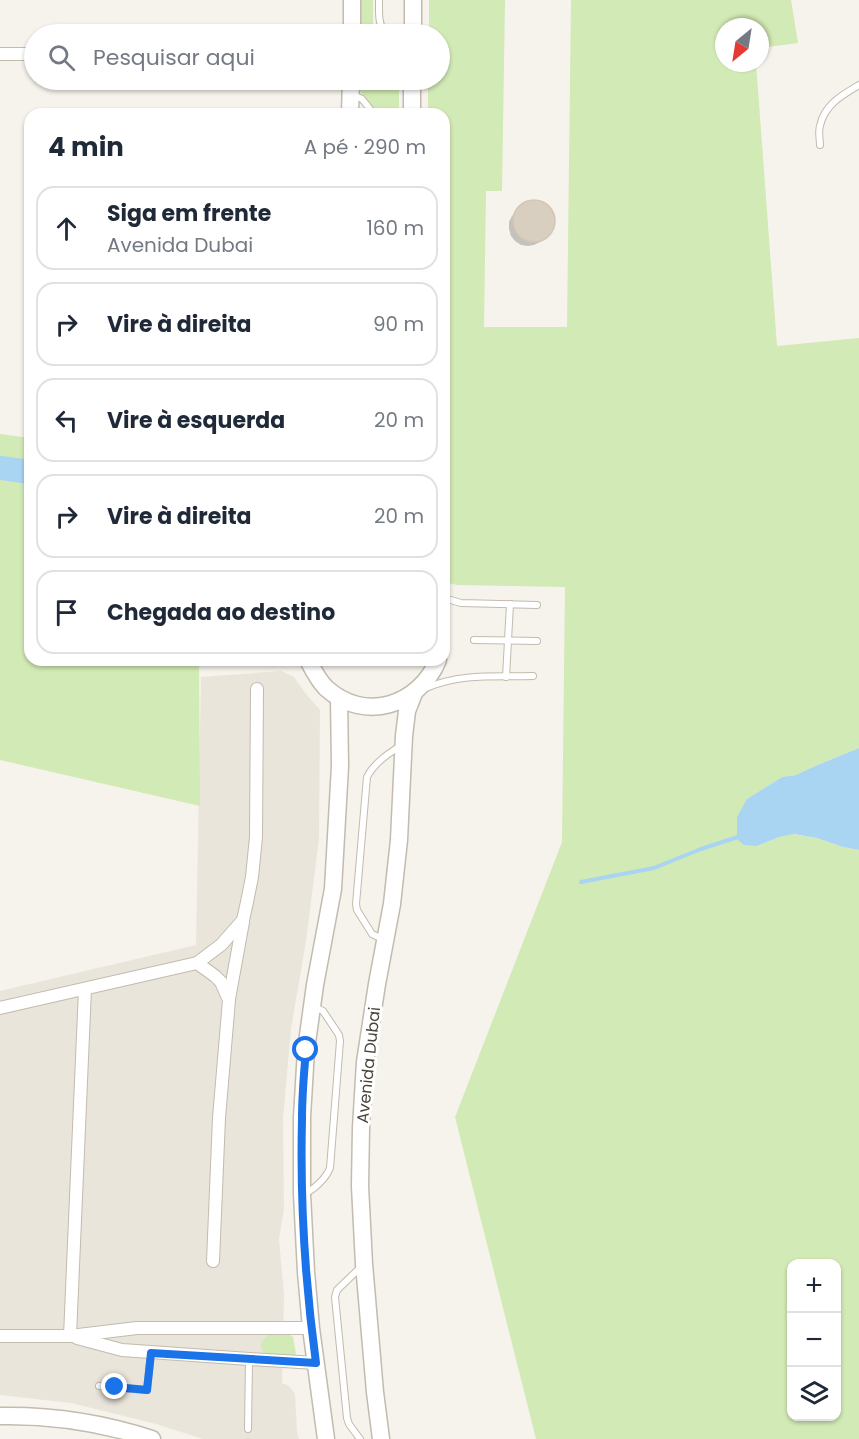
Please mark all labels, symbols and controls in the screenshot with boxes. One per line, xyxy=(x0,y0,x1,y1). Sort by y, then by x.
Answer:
north arrow xyxy=(715,18,769,72)
search box xyxy=(24,24,450,90)
icon: search xyxy=(45,41,78,74)
text: Pesquisar aqui xyxy=(93,42,255,73)
text: 4 min xyxy=(48,129,124,165)
text: A pé · 290 m xyxy=(304,133,426,161)
text: Siga em frente xyxy=(107,198,271,229)
icon: ahead xyxy=(50,212,83,245)
text: 160 m xyxy=(366,214,424,242)
text: Avenida Dubai xyxy=(107,231,253,259)
icon: right xyxy=(50,308,83,341)
text: Vire à direita xyxy=(107,309,252,340)
text: 90 m xyxy=(373,310,424,338)
icon: left xyxy=(50,404,83,437)
text: Vire à esquerda xyxy=(107,405,285,436)
text: 20 m xyxy=(374,406,424,434)
icon: right xyxy=(50,500,83,533)
text: Vire à direita xyxy=(107,501,252,532)
text: 20 m xyxy=(374,502,424,530)
icon: arrive xyxy=(50,596,83,629)
text: Chegada ao destino xyxy=(107,597,335,628)
street label: Avenida Dubai xyxy=(351,1006,386,1124)
route start xyxy=(292,1036,318,1062)
map controls xyxy=(787,1259,841,1421)
button: + xyxy=(787,1259,841,1313)
button: − xyxy=(787,1313,841,1367)
button: layers xyxy=(787,1367,841,1421)
route end xyxy=(101,1373,127,1399)

